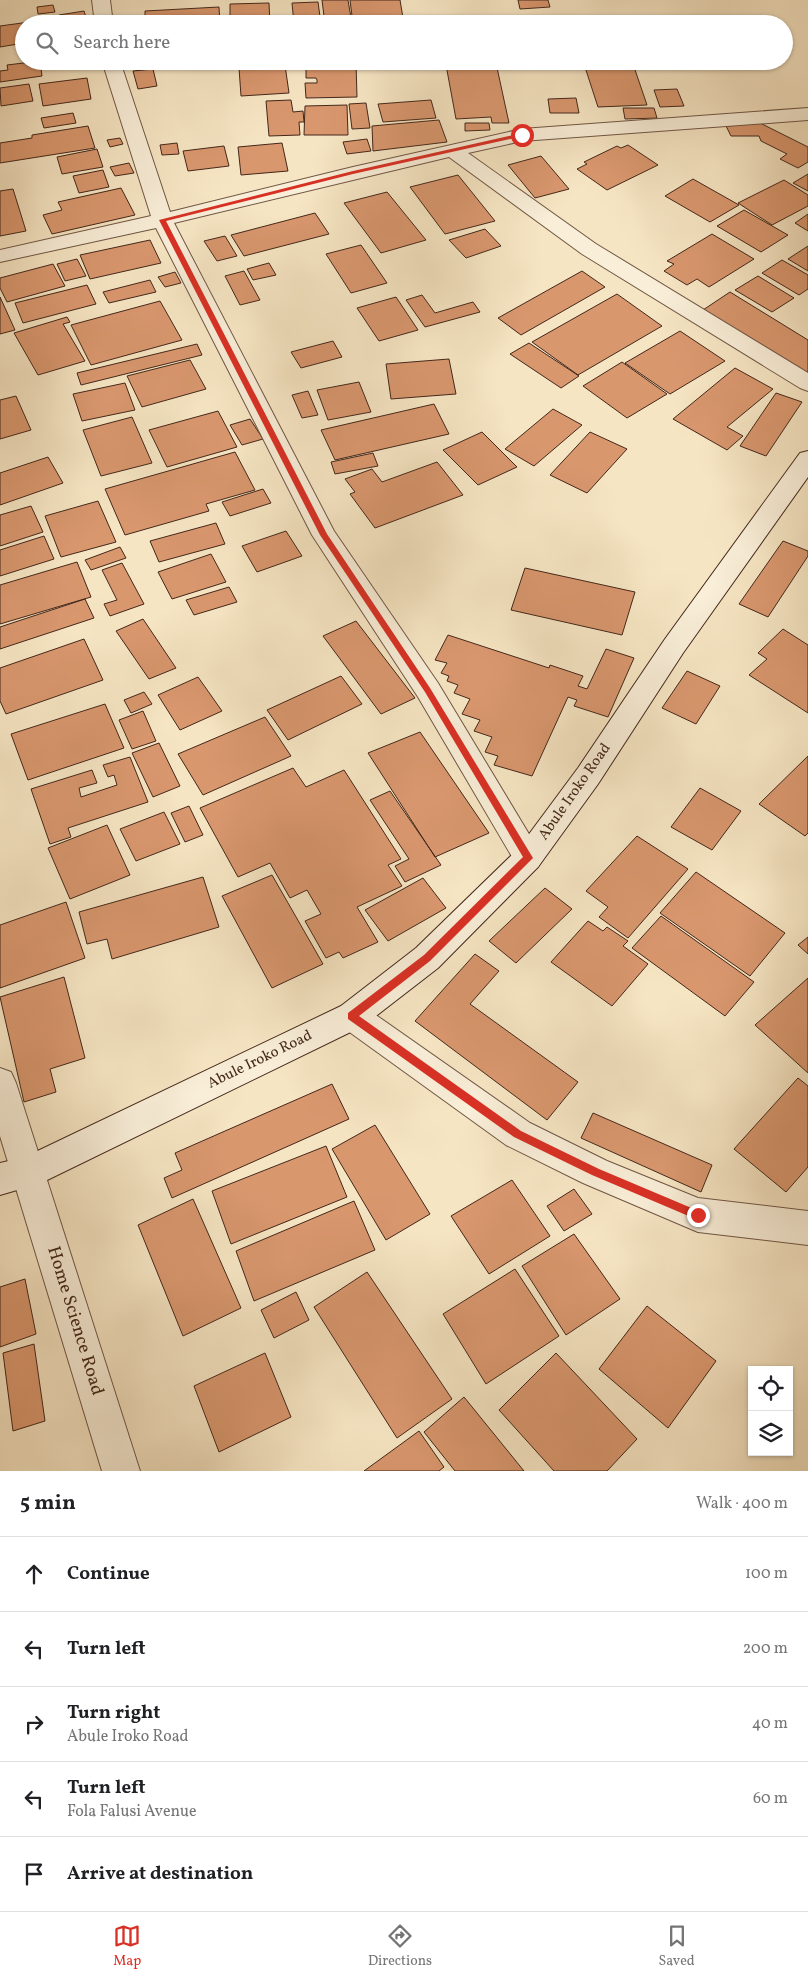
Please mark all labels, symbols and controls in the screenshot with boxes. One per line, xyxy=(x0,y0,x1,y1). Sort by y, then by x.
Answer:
search box xyxy=(15,15,793,70)
icon: search xyxy=(33,29,61,57)
text: Search here xyxy=(73,30,170,56)
route start xyxy=(511,124,534,147)
street label: Abule Iroko Road xyxy=(534,739,616,845)
street label: Abule Iroko Road xyxy=(204,1026,316,1094)
route end xyxy=(687,1204,710,1227)
street label: Home Science Road xyxy=(40,1243,110,1399)
map controls xyxy=(748,1366,793,1456)
button: locate xyxy=(748,1366,793,1411)
button: layers xyxy=(748,1411,793,1456)
text: 5 min xyxy=(20,1489,76,1518)
text: Walk · 400 m xyxy=(696,1493,788,1515)
icon: ahead xyxy=(20,1560,48,1588)
text: Continue xyxy=(67,1561,150,1587)
text: 100 m xyxy=(745,1563,788,1585)
icon: left xyxy=(20,1635,48,1663)
text: Turn left xyxy=(67,1636,146,1662)
text: 200 m xyxy=(743,1638,788,1660)
text: Turn right xyxy=(67,1700,160,1726)
icon: right xyxy=(20,1710,48,1738)
text: 40 m xyxy=(752,1713,788,1735)
text: Abule Iroko Road xyxy=(67,1726,189,1748)
text: Turn left xyxy=(67,1775,146,1801)
icon: left xyxy=(20,1785,48,1813)
text: 60 m xyxy=(753,1788,788,1810)
text: Fola Falusi Avenue xyxy=(67,1801,197,1823)
icon: arrive xyxy=(20,1860,48,1888)
text: Arrive at destination xyxy=(67,1861,253,1887)
tab: Map xyxy=(113,1922,141,1971)
tab: Directions xyxy=(368,1922,432,1971)
tab: Saved xyxy=(659,1922,695,1971)

